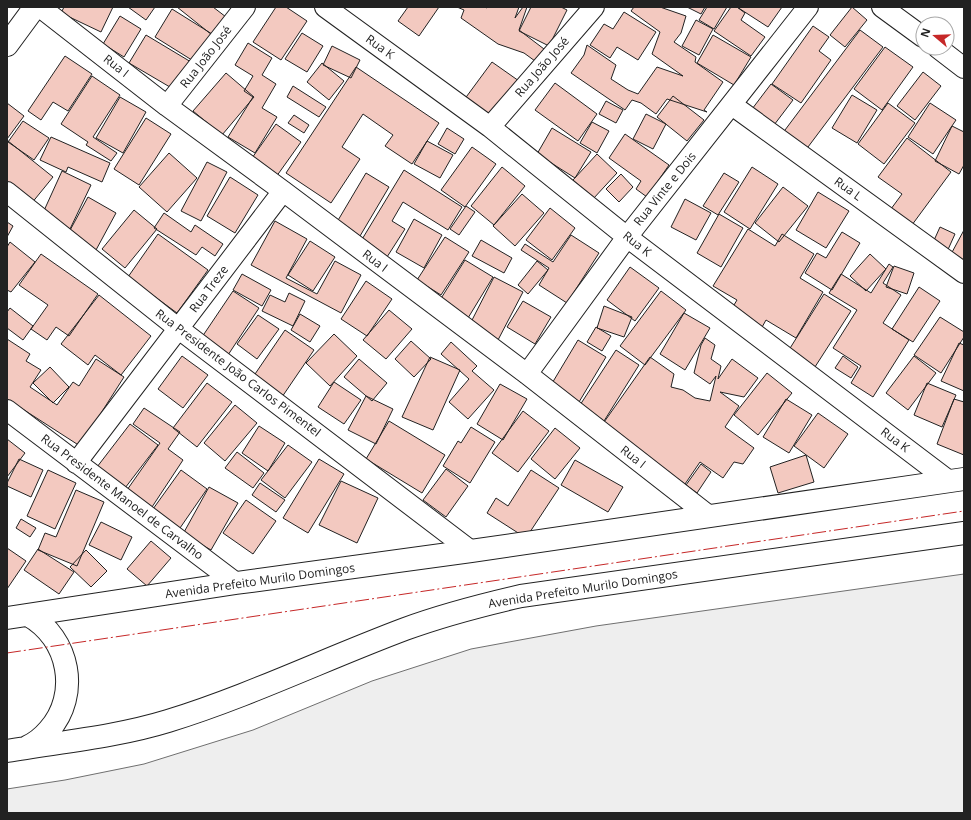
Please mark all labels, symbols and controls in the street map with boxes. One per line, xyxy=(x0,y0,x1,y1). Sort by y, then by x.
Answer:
north arrow xyxy=(915,16,955,56)
street label: Rua João José xyxy=(176,22,236,91)
text: N xyxy=(917,26,934,39)
street label: Rua K xyxy=(362,30,399,63)
street label: Rua João José xyxy=(511,33,573,101)
street label: Rua I xyxy=(100,50,133,81)
street label: Rua Vinte e Dois xyxy=(629,148,700,229)
street label: Rua L xyxy=(831,173,866,205)
street label: Rua K xyxy=(620,227,656,261)
street label: Rua I xyxy=(359,245,392,276)
street label: Rua Treze xyxy=(185,261,232,316)
street label: Rua Presidente João Carlos Pimentel xyxy=(152,305,324,440)
street label: Rua K xyxy=(877,423,914,456)
street label: Rua Presidente Manoel de Carvalho xyxy=(38,430,207,563)
street label: Rua I xyxy=(617,441,650,472)
street label: Avenida Prefeito Murilo Domingos xyxy=(164,559,356,602)
street label: Avenida Prefeito Murilo Domingos xyxy=(487,565,679,612)

